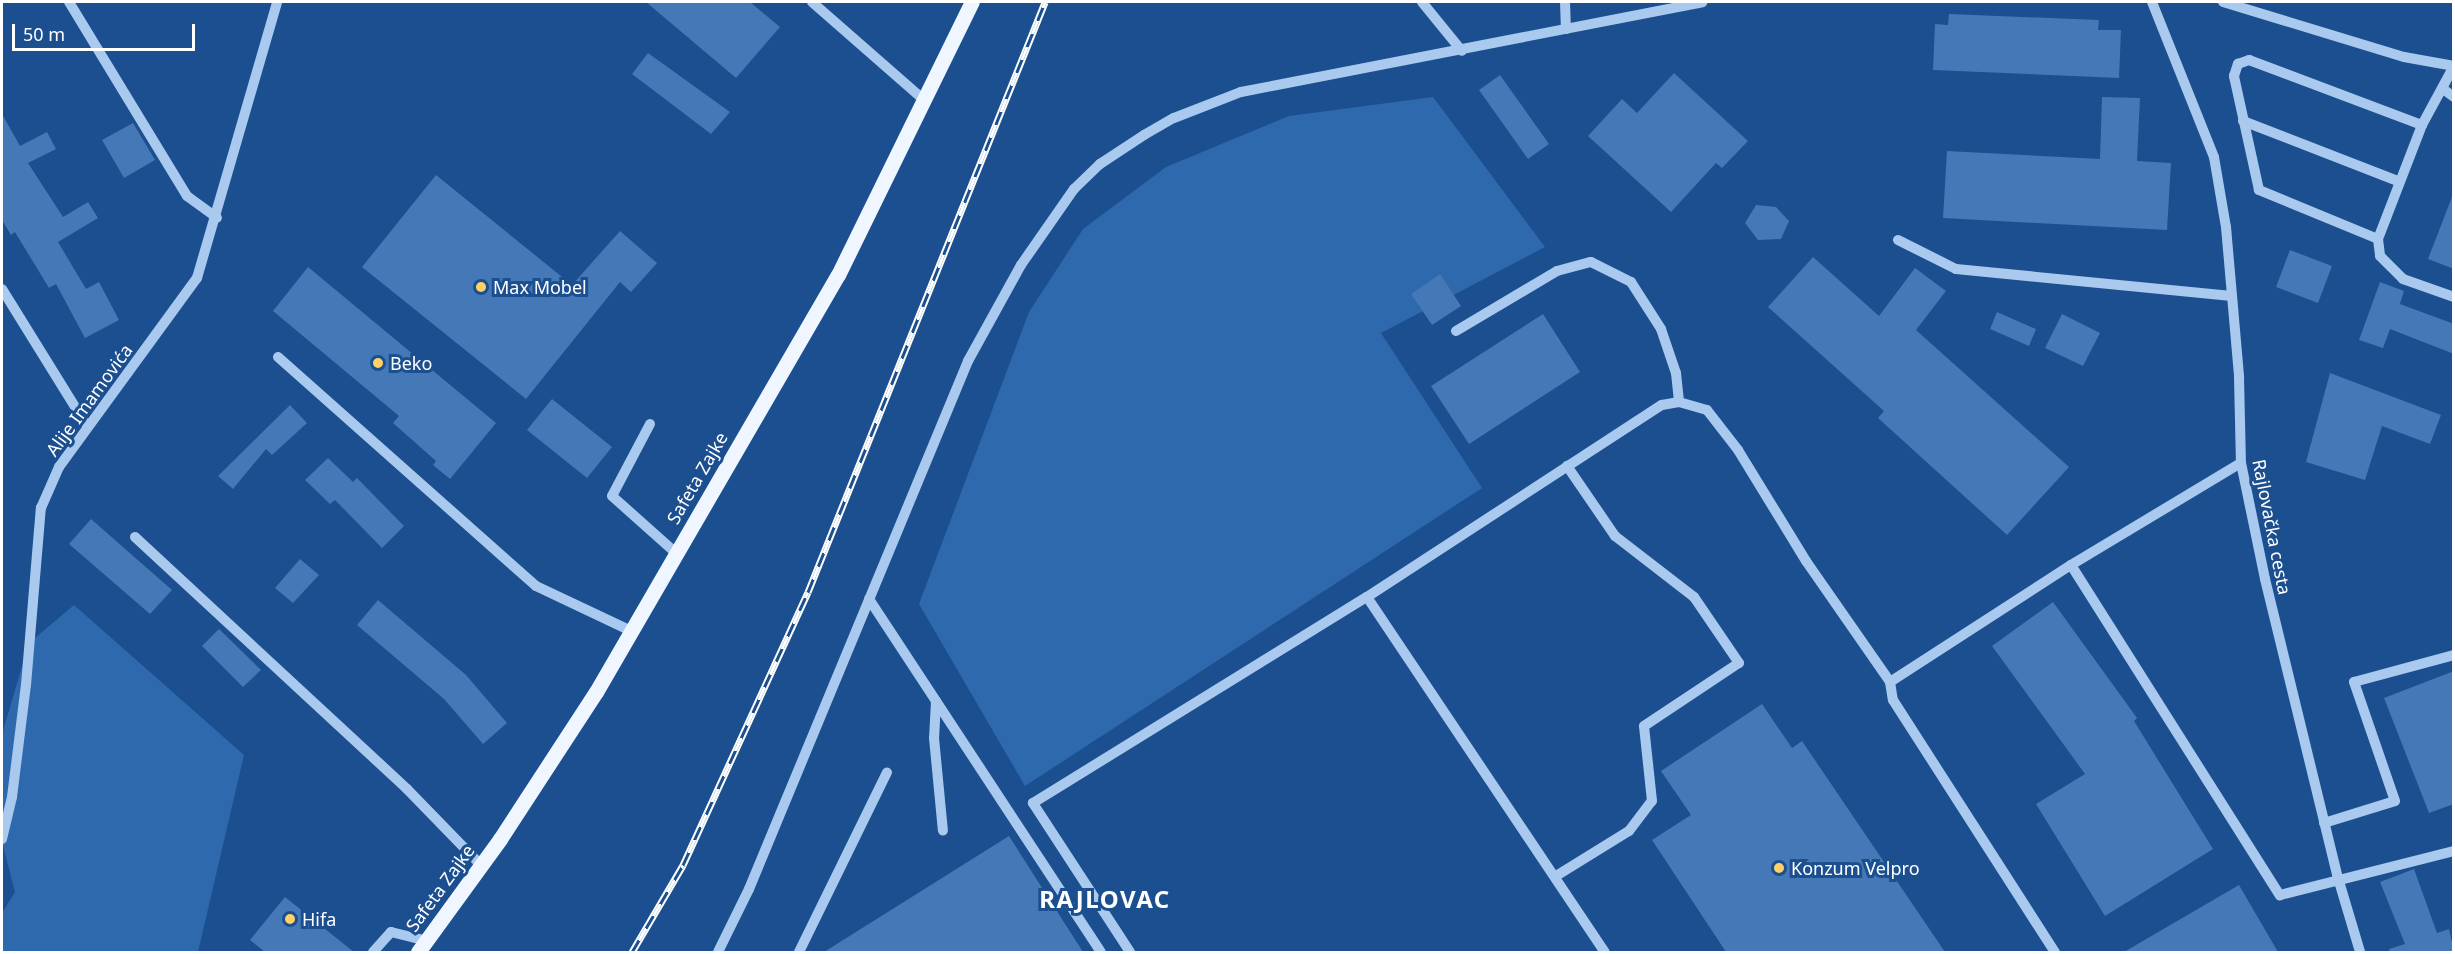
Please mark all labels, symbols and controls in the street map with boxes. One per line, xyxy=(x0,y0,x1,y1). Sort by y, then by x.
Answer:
scale bar xyxy=(15,12,198,50)
text: 50 m xyxy=(23,22,65,46)
place label: Max Mobel xyxy=(493,276,587,298)
marker: Max Mobel xyxy=(474,280,488,294)
street label: Alije Imamovića xyxy=(41,340,137,460)
place label: Beko xyxy=(390,352,432,374)
marker: Beko xyxy=(371,356,385,370)
street label: Safeta Zajke xyxy=(662,428,732,528)
street label: Rajlovačka cesta xyxy=(2248,458,2296,596)
street label: Safeta Zajke xyxy=(401,840,479,936)
place label: Konzum Velpro xyxy=(1791,857,1920,879)
marker: Konzum Velpro xyxy=(1772,861,1786,875)
district label: RAJLOVAC xyxy=(1039,885,1171,913)
place label: Hifa xyxy=(302,908,336,930)
marker: Hifa xyxy=(283,912,297,926)

